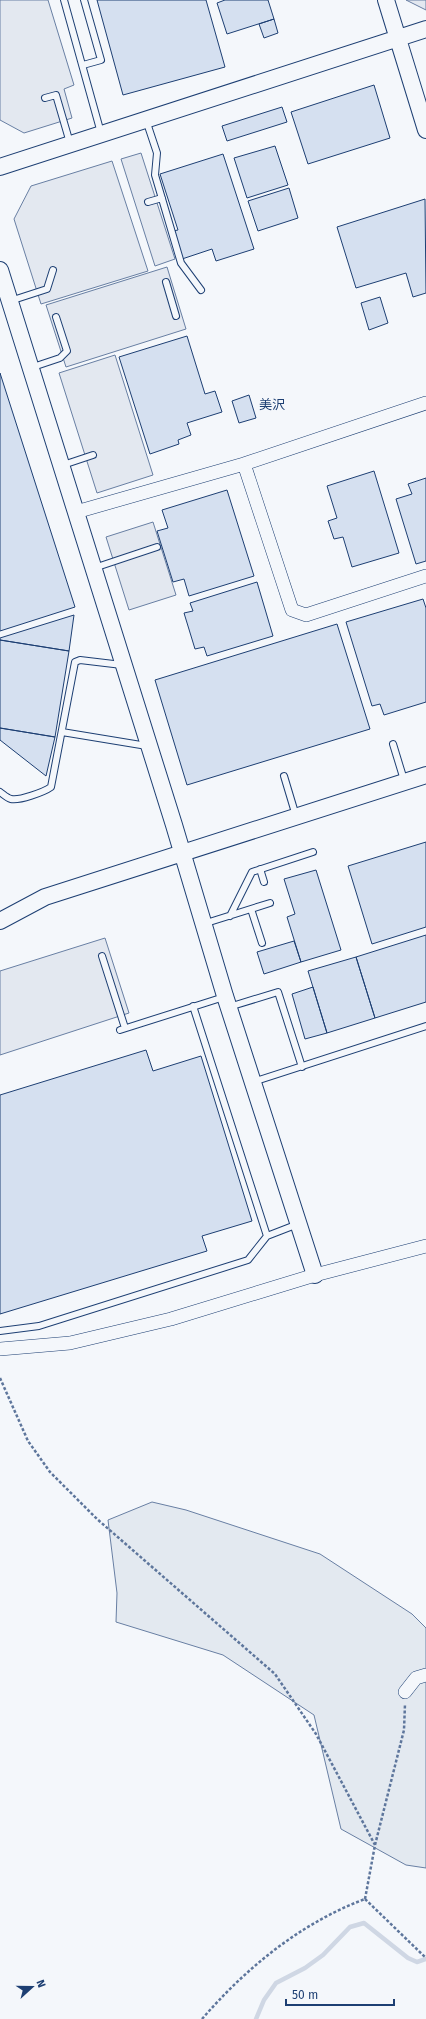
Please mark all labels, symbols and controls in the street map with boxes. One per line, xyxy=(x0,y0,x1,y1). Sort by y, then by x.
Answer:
district label: 美沢 xyxy=(259,397,285,412)
north arrow xyxy=(12,1967,52,2007)
text: N xyxy=(33,1978,48,1989)
scale bar xyxy=(286,1981,394,2007)
text: 50 m xyxy=(292,1988,318,2002)

